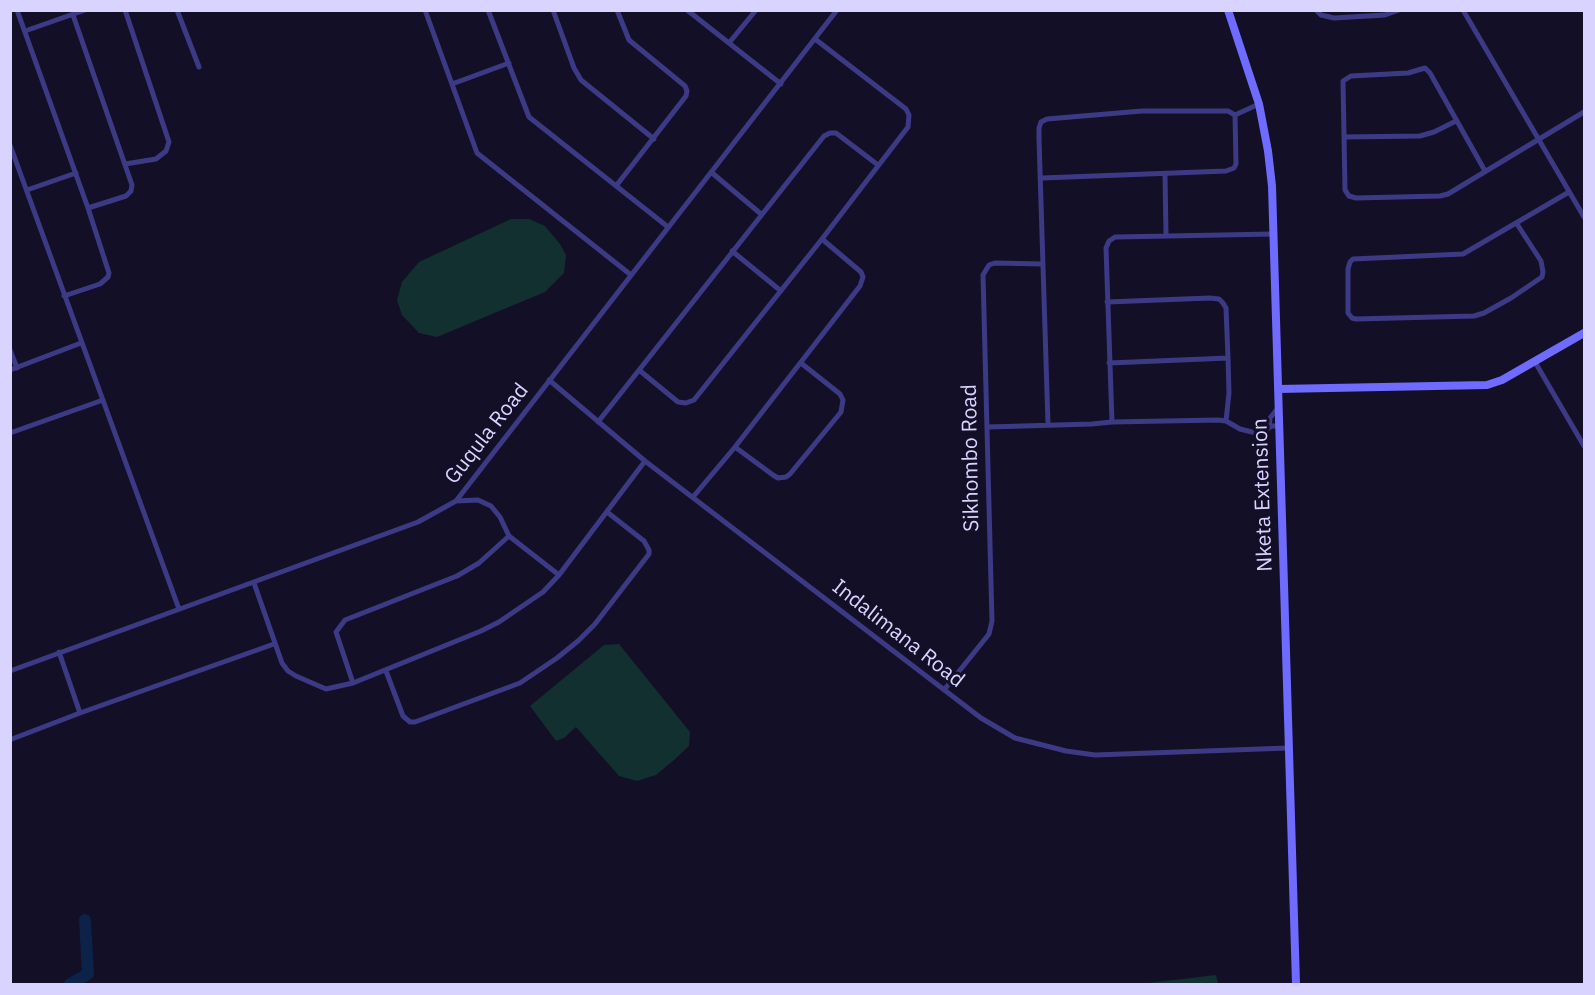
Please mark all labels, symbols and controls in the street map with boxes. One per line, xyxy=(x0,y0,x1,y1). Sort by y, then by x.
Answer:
street label: Guqula Road xyxy=(440,379,534,489)
street label: Sikhombo Road xyxy=(957,384,985,532)
street label: Nketa Extension xyxy=(1248,418,1278,572)
street label: Indalimana Road xyxy=(827,575,969,693)

